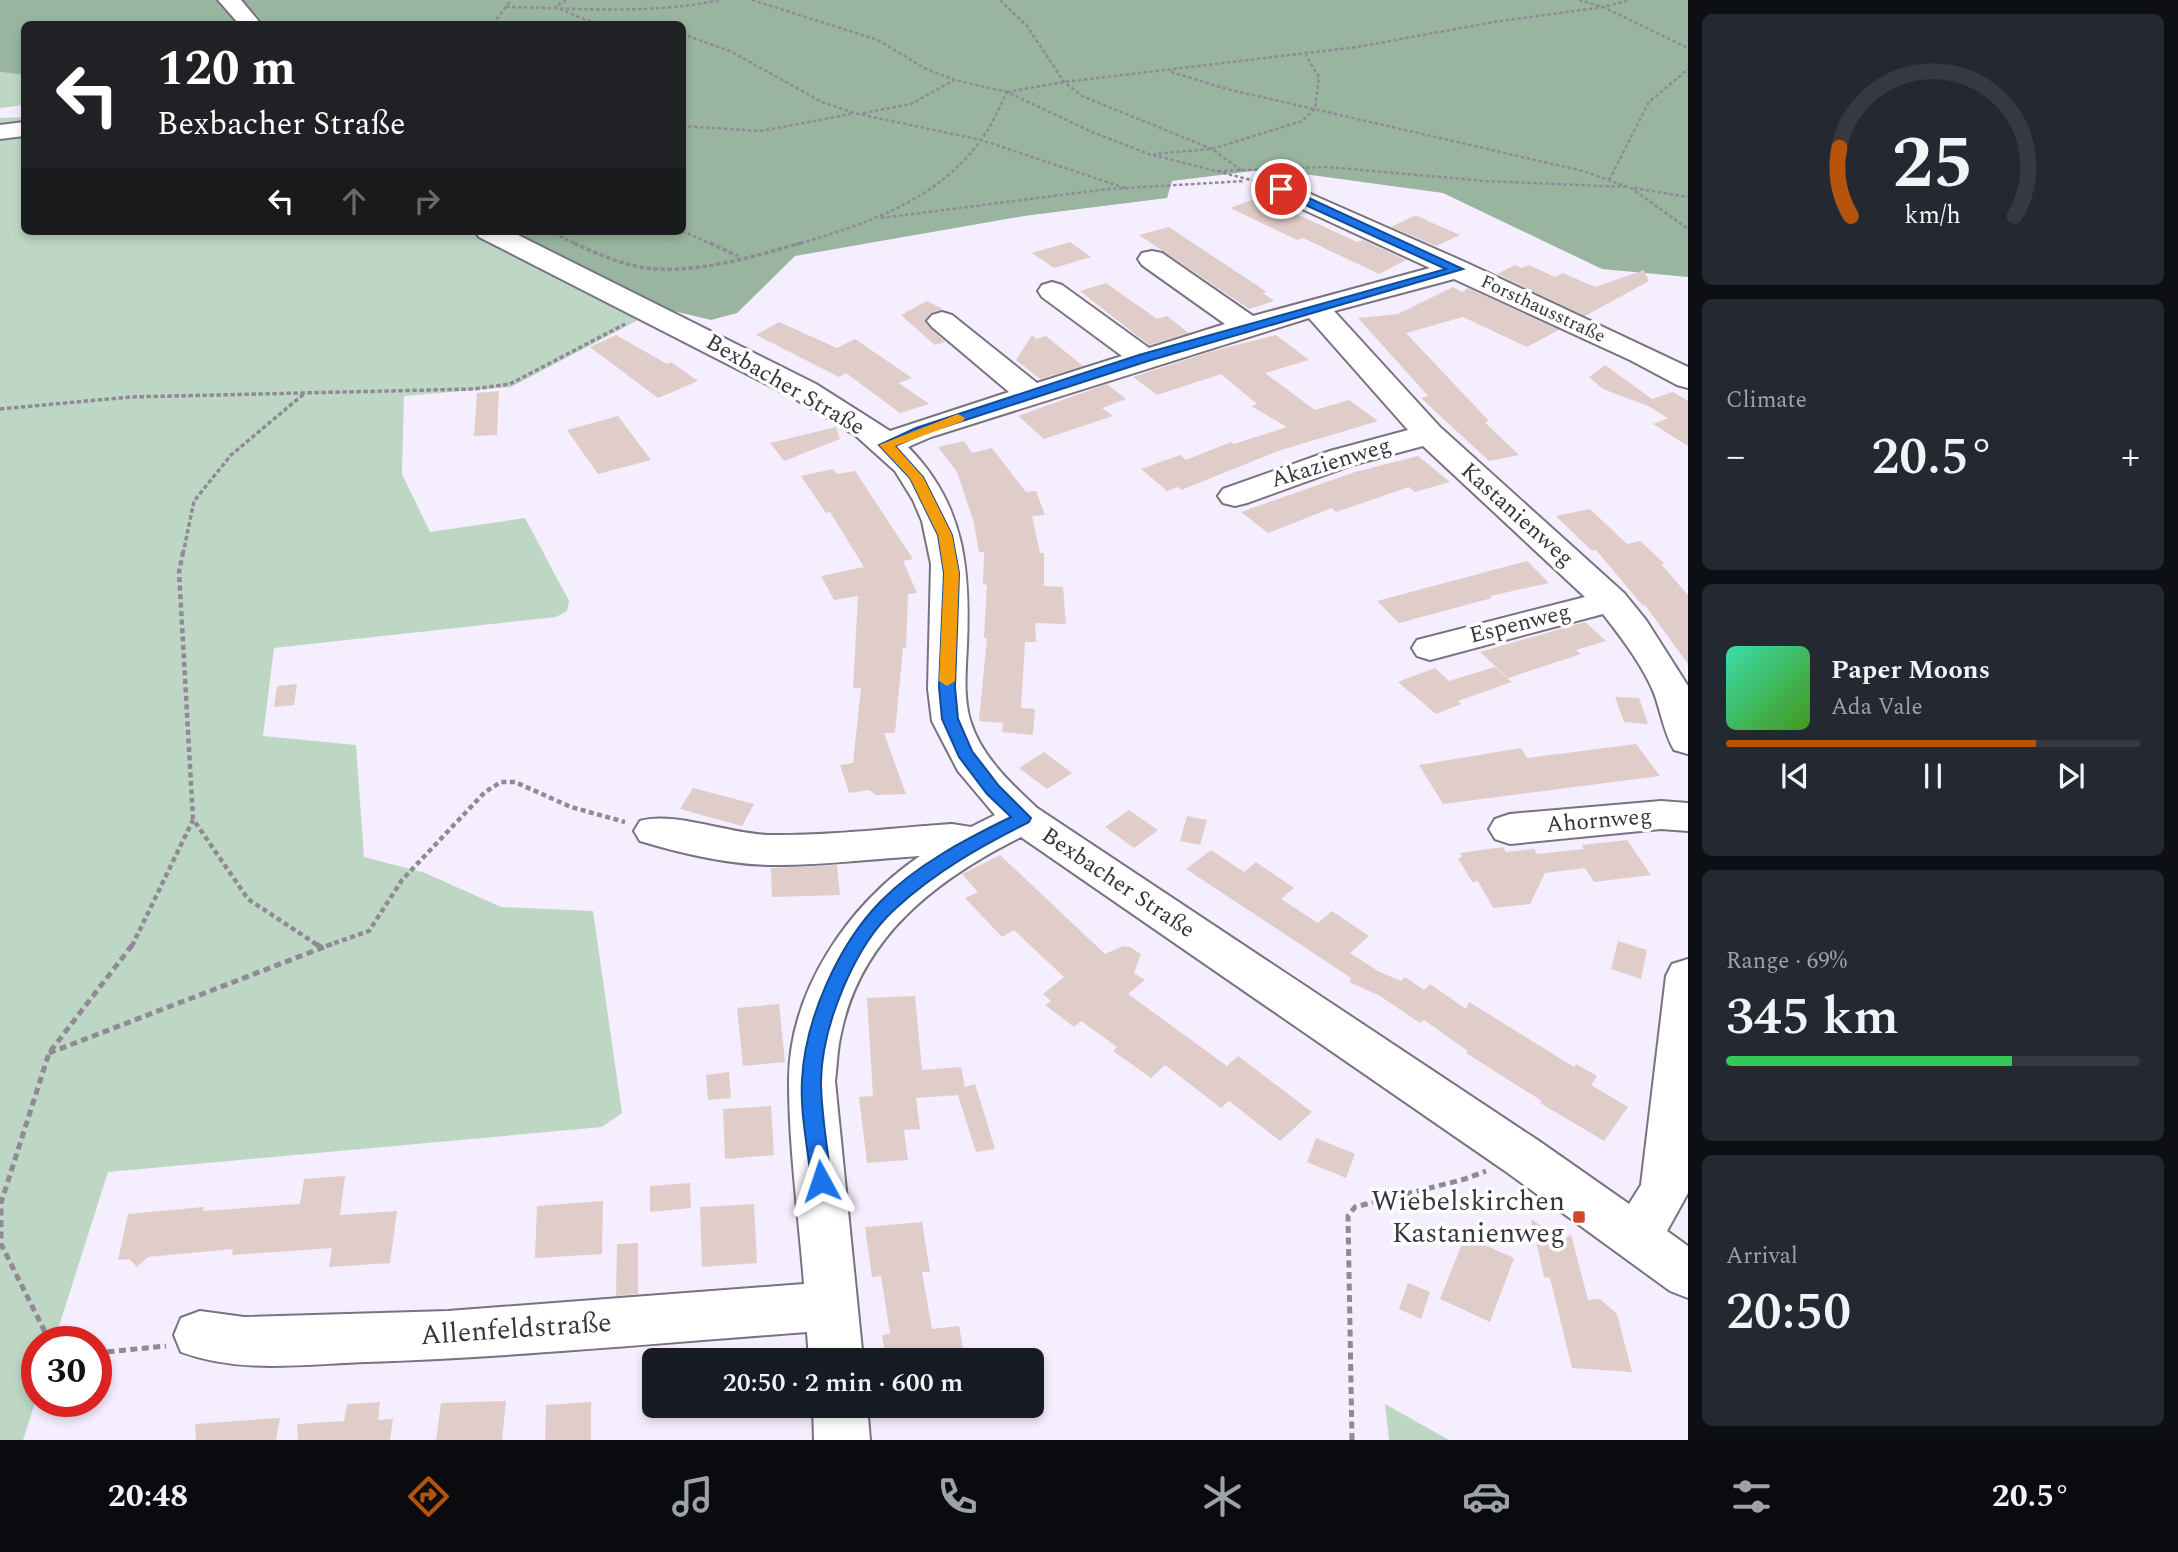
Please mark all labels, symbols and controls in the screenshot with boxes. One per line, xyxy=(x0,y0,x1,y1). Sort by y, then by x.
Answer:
text: 120 m xyxy=(157,32,296,107)
icon: left xyxy=(42,49,133,140)
text: Bexbacher Straße xyxy=(157,100,405,149)
text: 25 xyxy=(1892,109,1974,220)
pin xyxy=(1251,159,1311,219)
icon: arrive xyxy=(1262,170,1300,208)
icon: left xyxy=(262,182,300,220)
icon: ahead xyxy=(335,182,373,220)
icon: right xyxy=(408,182,446,220)
text: km/h xyxy=(1905,196,1961,234)
street label: Forsthausstraße xyxy=(1476,267,1610,351)
street label: Bexbacher Straße xyxy=(699,325,871,445)
text: Climate xyxy=(1726,383,1807,418)
text: 20.5° xyxy=(1871,418,1995,497)
street label: Akazienweg xyxy=(1267,428,1395,498)
text: − xyxy=(1726,428,1745,486)
text: + xyxy=(2121,428,2140,486)
street label: Kastanienweg xyxy=(1452,454,1582,576)
street label: Espenweg xyxy=(1466,595,1574,653)
text: Paper Moons xyxy=(1831,650,1990,690)
text: Ada Vale xyxy=(1831,690,1923,725)
icon: previous xyxy=(1776,757,1814,795)
icon: pause xyxy=(1914,757,1952,795)
icon: next xyxy=(2052,757,2090,795)
street label: Ahornweg xyxy=(1545,799,1653,843)
street label: Bexbacher Straße xyxy=(1034,819,1202,947)
text: Range · 69% xyxy=(1726,944,1847,979)
text: 345 km xyxy=(1726,978,1899,1057)
position arrow xyxy=(784,1144,858,1218)
place label: Wiebelskirchen Kastanienweg xyxy=(1371,1180,1565,1255)
marker: Wiebelskirchen Kastanienweg xyxy=(1571,1209,1587,1225)
text: Arrival xyxy=(1726,1239,1798,1274)
text: 20:50 xyxy=(1726,1273,1851,1352)
street label: Allenfeldstraße xyxy=(419,1301,613,1357)
speed limit sign: 30 xyxy=(21,1326,112,1417)
text: 20:50 · 2 min · 600 m xyxy=(723,1363,963,1403)
text: 20:48 xyxy=(108,1472,188,1521)
icon: directions xyxy=(404,1472,453,1521)
icon: music xyxy=(668,1472,717,1521)
icon: phone xyxy=(933,1472,982,1521)
icon: climate xyxy=(1198,1472,1247,1521)
icon: car xyxy=(1462,1472,1511,1521)
icon: filters xyxy=(1727,1472,1776,1521)
text: 20.5° xyxy=(1992,1472,2070,1521)

